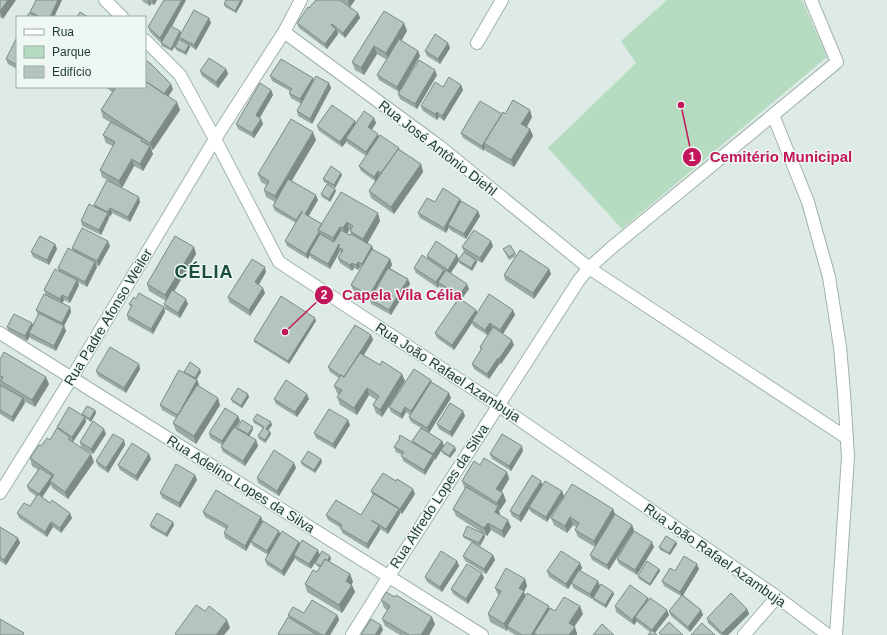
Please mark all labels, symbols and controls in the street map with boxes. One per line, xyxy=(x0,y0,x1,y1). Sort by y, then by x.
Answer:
legend xyxy=(16,16,146,88)
text: Rua xyxy=(52,25,74,39)
text: Parque xyxy=(52,45,91,59)
text: Edifício xyxy=(52,65,92,79)
street label: Rua José Antônio Diehl xyxy=(376,97,500,199)
callout: Cemitério Municipal xyxy=(682,143,861,170)
text: Cemitério Municipal xyxy=(710,148,852,165)
text: 1 xyxy=(689,150,696,164)
street label: Rua Padre Afonso Weiler xyxy=(61,245,155,388)
district label: CÉLIA xyxy=(175,261,234,282)
callout: Capela Vila Célia xyxy=(314,282,470,309)
text: Capela Vila Célia xyxy=(342,286,463,303)
text: 2 xyxy=(321,288,328,302)
street label: Rua João Rafael Azambuja xyxy=(372,319,524,425)
street label: Rua Alfredo Lopes da Silva xyxy=(386,421,492,571)
street label: Rua Adelino Lopes da Silva xyxy=(164,432,318,536)
street label: Rua João Rafael Azambuja xyxy=(641,500,789,610)

